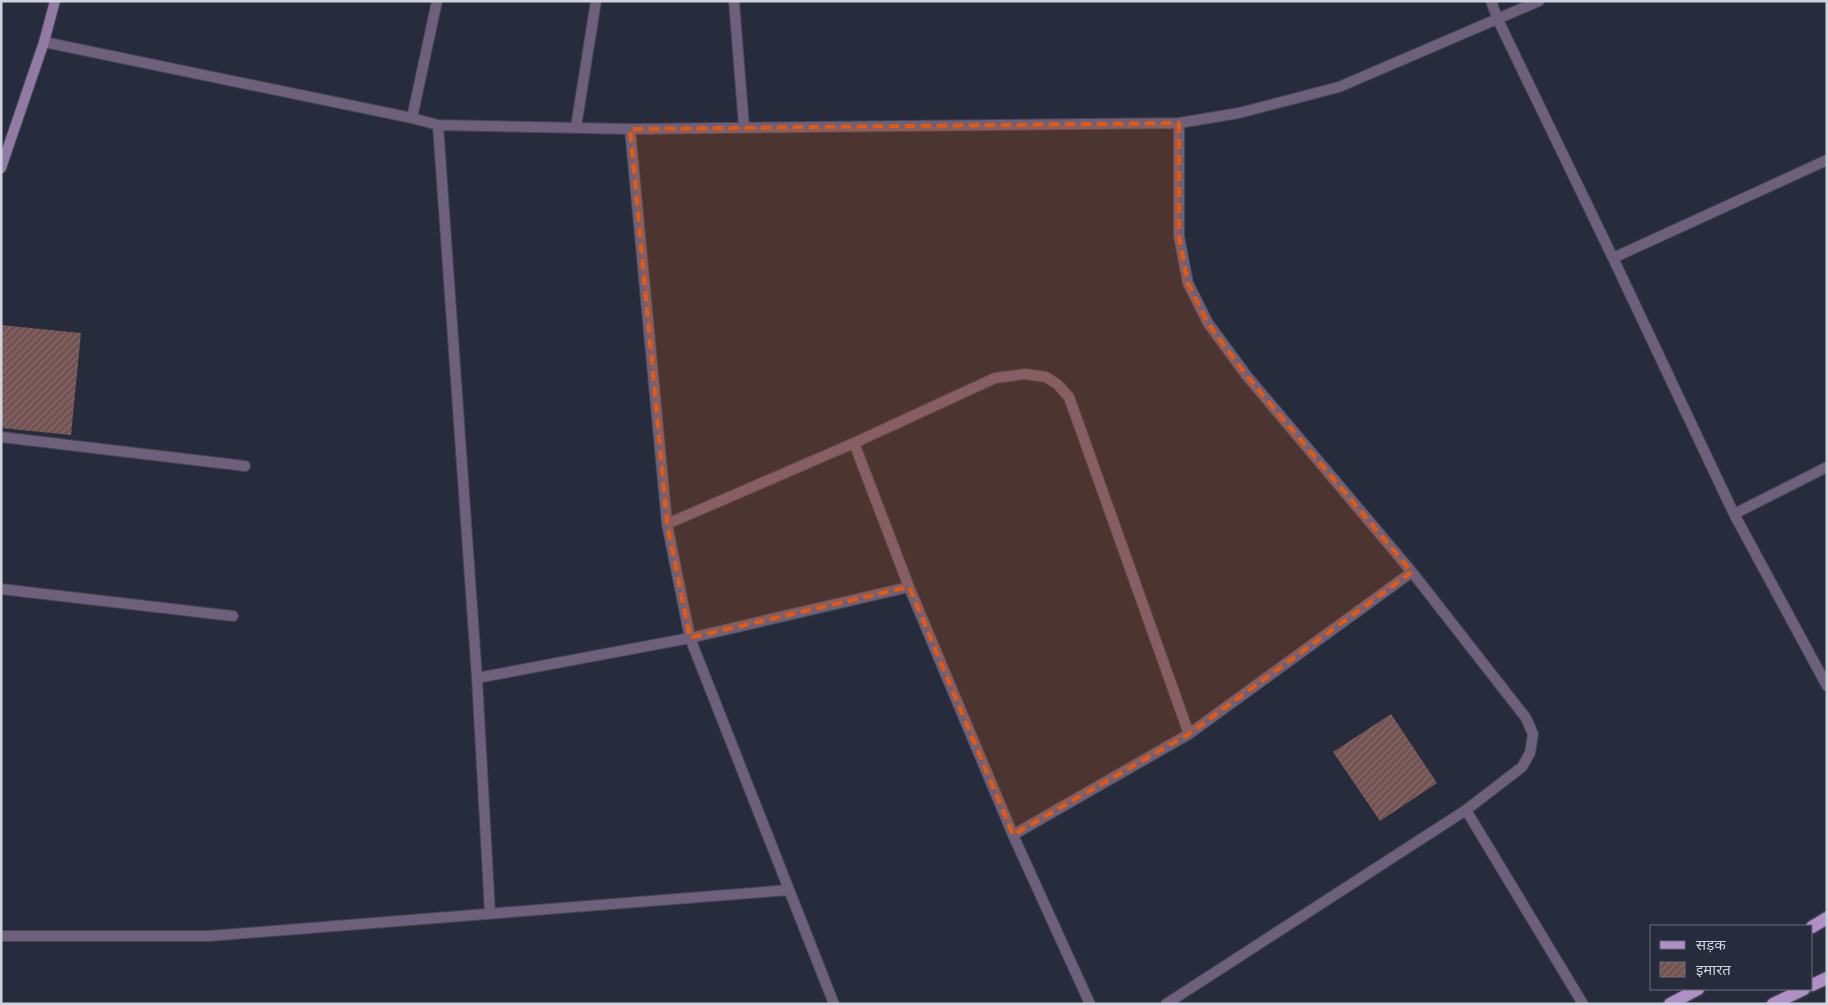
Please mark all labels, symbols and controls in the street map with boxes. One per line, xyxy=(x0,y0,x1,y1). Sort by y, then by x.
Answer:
legend xyxy=(1650,925,1813,990)
text: सड़क xyxy=(1696,935,1726,953)
text: इमारत xyxy=(1696,960,1731,978)

